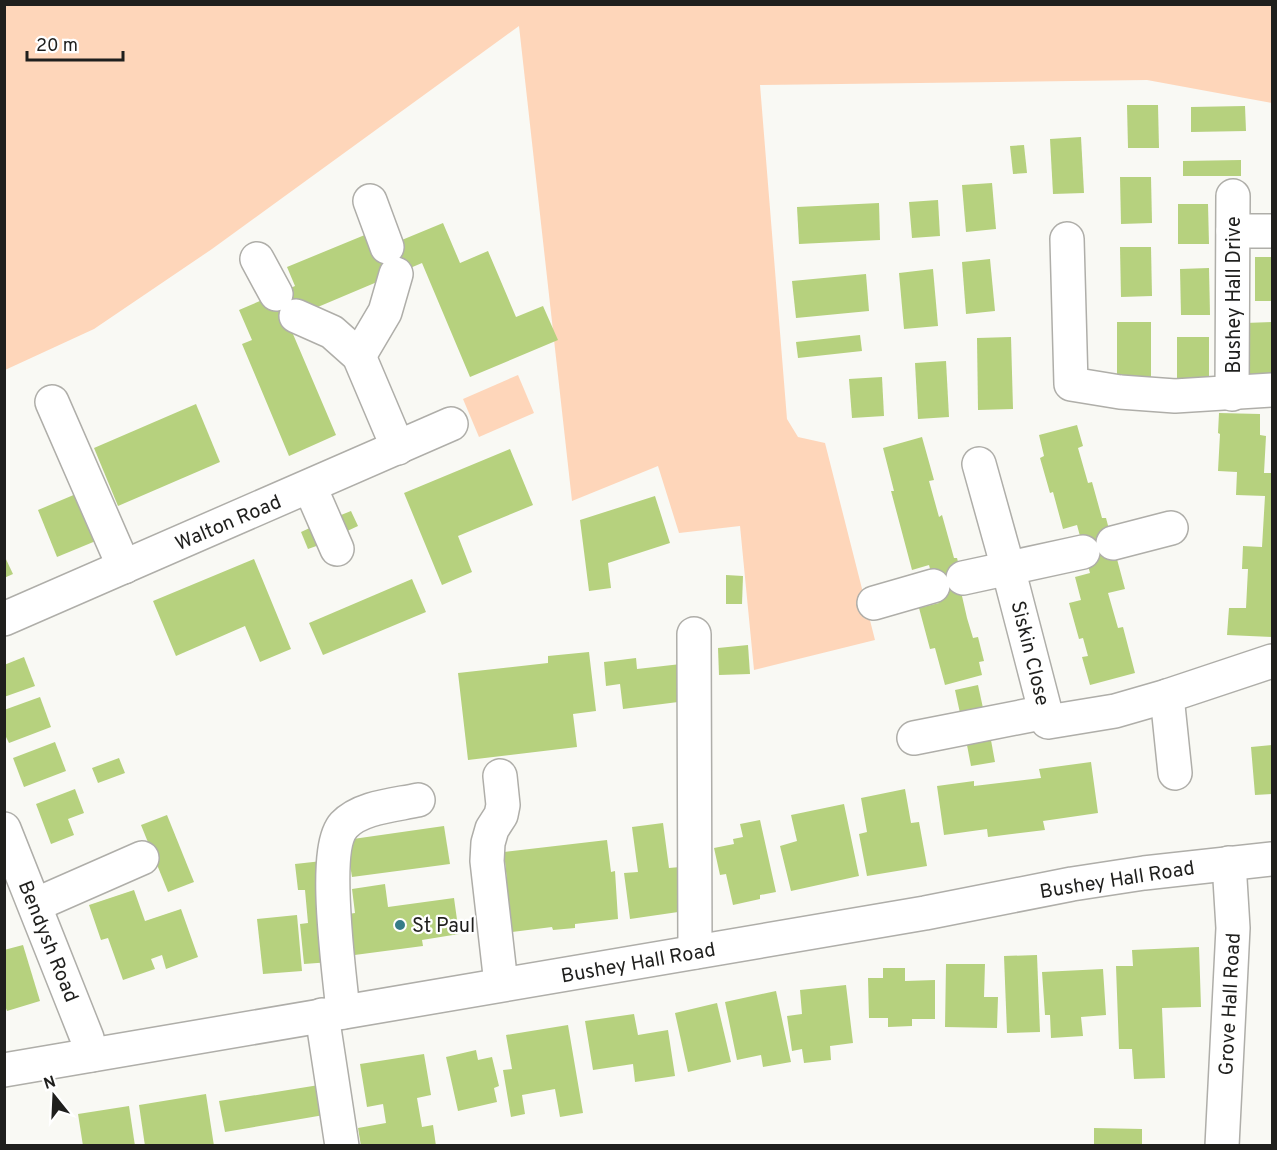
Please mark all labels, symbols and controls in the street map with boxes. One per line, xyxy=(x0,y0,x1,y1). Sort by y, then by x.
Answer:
scale bar xyxy=(27,24,123,62)
text: 20 m xyxy=(36,35,78,58)
street label: Bushey Hall Drive xyxy=(1222,216,1248,374)
street label: Walton Road xyxy=(172,490,286,558)
street label: Siskin Close xyxy=(1003,598,1055,709)
street label: Bushey Hall Road xyxy=(1038,856,1197,906)
street label: Bendysh Road xyxy=(11,877,83,1006)
place label: St Paul xyxy=(412,914,475,940)
marker: St Paul xyxy=(393,918,407,932)
street label: Grove Hall Road xyxy=(1214,932,1248,1076)
street label: Bushey Hall Road xyxy=(559,938,718,990)
north arrow xyxy=(24,1066,84,1126)
text: N xyxy=(41,1072,59,1095)

